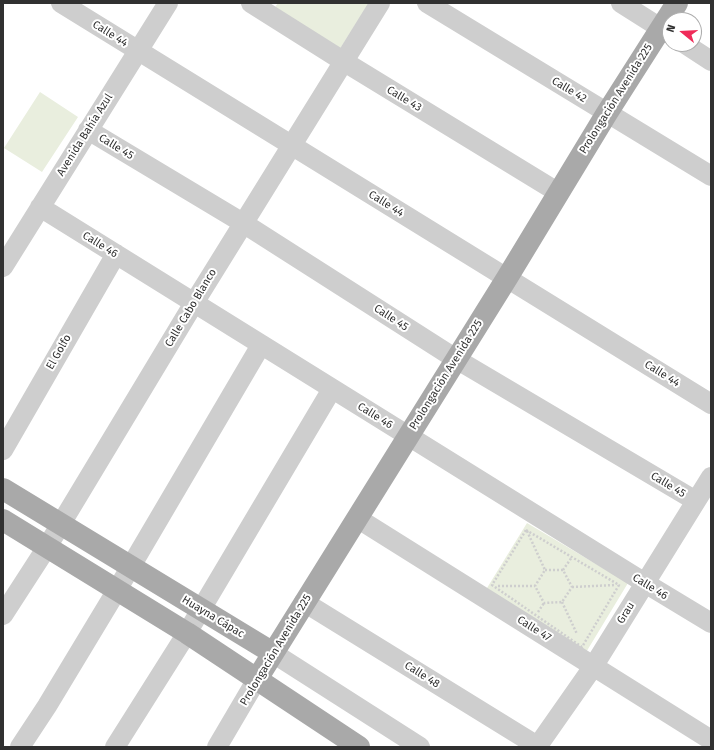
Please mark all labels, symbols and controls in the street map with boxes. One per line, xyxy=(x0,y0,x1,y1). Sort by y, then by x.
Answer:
north arrow xyxy=(662,12,702,52)
street label: Calle 44 xyxy=(90,18,130,50)
text: N xyxy=(664,23,678,34)
street label: Prolongación Avenida 225 xyxy=(577,42,655,156)
street label: Calle 42 xyxy=(549,74,589,106)
street label: Calle 43 xyxy=(384,83,424,115)
street label: Avenida Bahía Azul xyxy=(54,91,116,179)
street label: Calle 45 xyxy=(96,131,136,163)
street label: Calle 44 xyxy=(366,188,406,220)
street label: Calle 46 xyxy=(80,229,120,261)
street label: Calle Cabo Blanco xyxy=(162,267,220,349)
street label: Calle 45 xyxy=(371,302,411,334)
street label: Prolongación Avenida 225 xyxy=(407,318,485,432)
street label: El Golfo xyxy=(44,332,74,372)
street label: Calle 44 xyxy=(642,358,682,390)
street label: Calle 46 xyxy=(355,400,395,432)
street label: Calle 45 xyxy=(648,469,688,501)
street label: Calle 46 xyxy=(630,571,670,603)
street label: Prolongación Avenida 225 xyxy=(238,592,314,708)
street label: Huayna Cápac xyxy=(180,593,246,641)
street label: Grau xyxy=(614,600,638,626)
street label: Calle 47 xyxy=(515,613,553,645)
street label: Calle 48 xyxy=(402,659,442,691)

